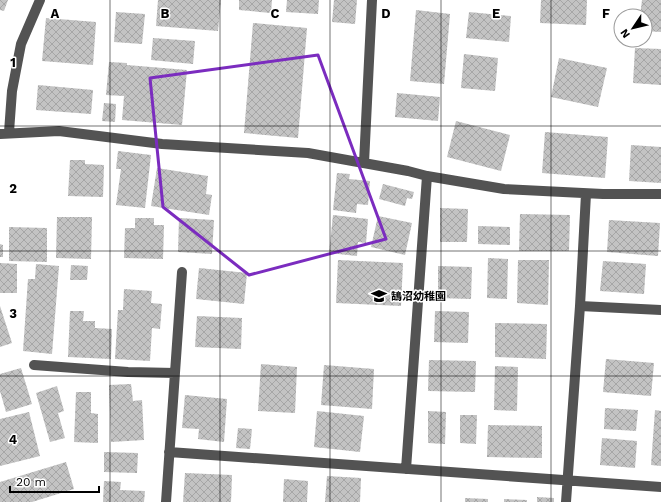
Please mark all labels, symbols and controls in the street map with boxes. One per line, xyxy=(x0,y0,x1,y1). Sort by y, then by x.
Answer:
text: A xyxy=(51,6,60,21)
text: B xyxy=(161,6,170,21)
text: C xyxy=(271,6,280,21)
text: D xyxy=(381,6,391,21)
text: E xyxy=(492,6,500,21)
text: F xyxy=(602,6,610,21)
north arrow xyxy=(613,8,653,48)
text: N xyxy=(618,26,633,41)
text: 1 xyxy=(10,55,16,70)
text: 2 xyxy=(9,181,17,196)
school or university icon: 鵠沼幼稚園 xyxy=(370,287,388,305)
place label: 鵠沼幼稚園 xyxy=(391,290,446,303)
text: 3 xyxy=(9,306,17,321)
text: 4 xyxy=(9,432,18,447)
scale bar xyxy=(10,468,99,494)
text: 20 m xyxy=(16,475,46,489)

